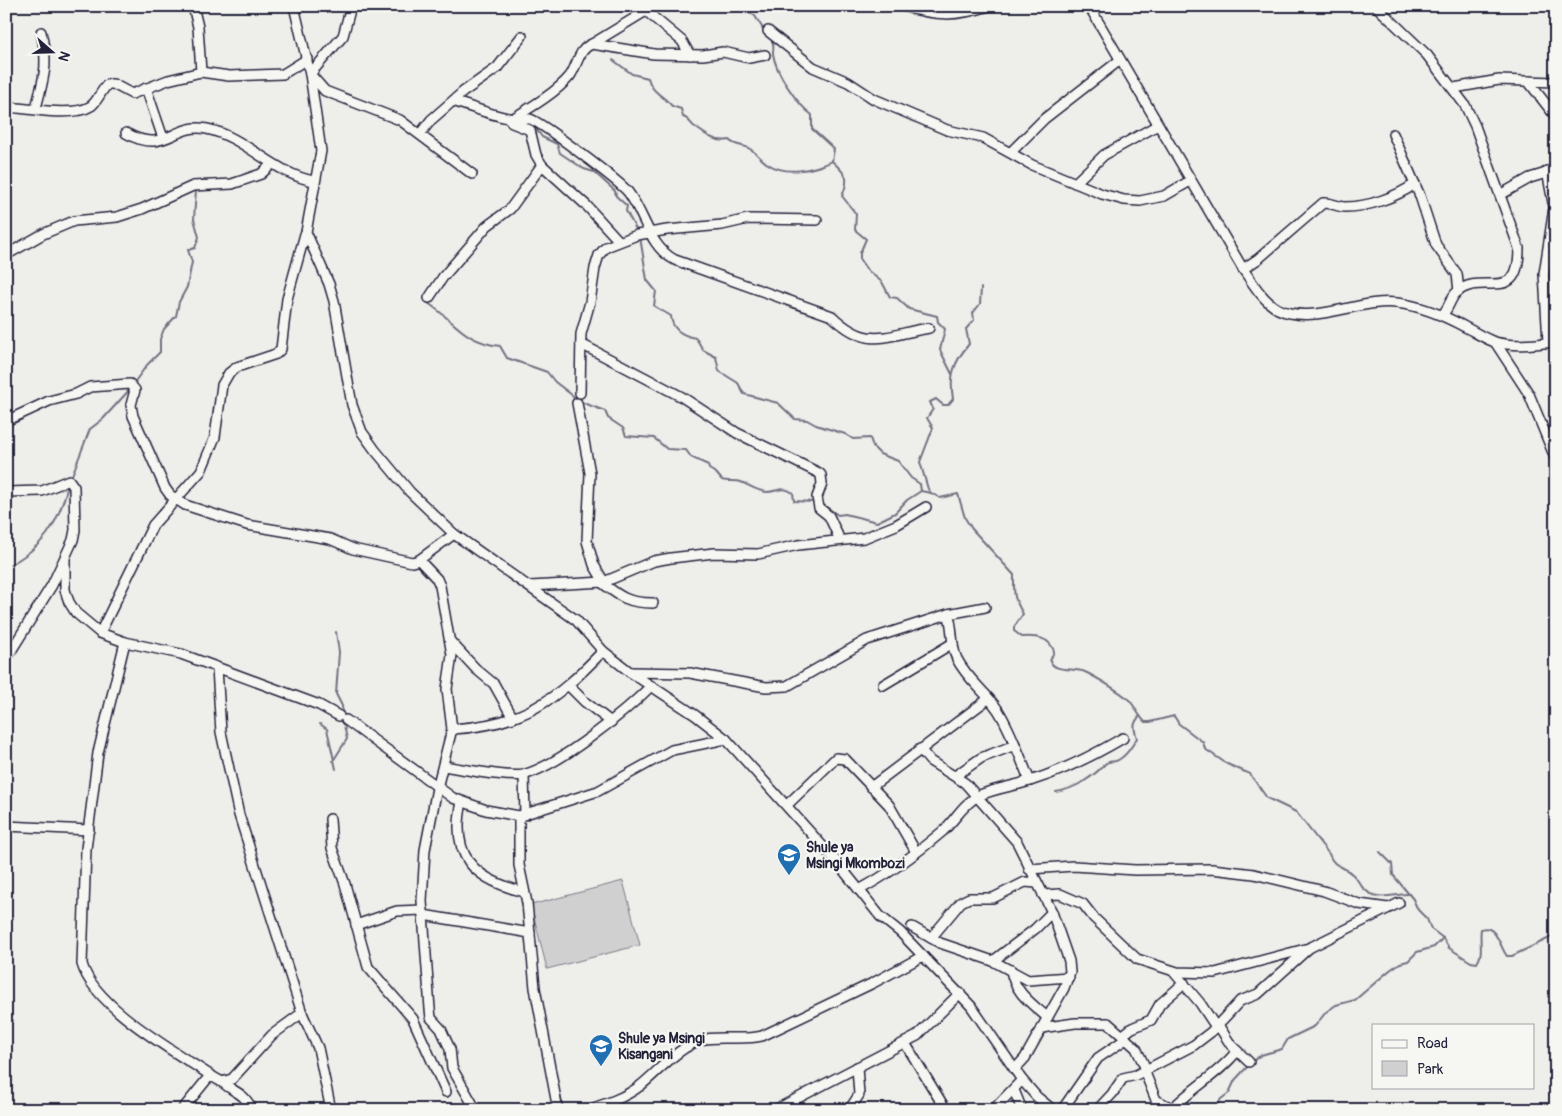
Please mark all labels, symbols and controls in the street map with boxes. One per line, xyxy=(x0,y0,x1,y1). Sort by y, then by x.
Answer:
north arrow xyxy=(28,28,78,78)
text: N xyxy=(54,49,73,64)
place label: Shule ya Msingi Mkombozi xyxy=(806,839,905,872)
school or university icon: Shule ya Msingi Mkombozi xyxy=(776,842,802,876)
legend xyxy=(1372,1024,1534,1088)
place label: Shule ya Msingi Kisangani xyxy=(618,1030,705,1063)
school or university icon: Shule ya Msingi Kisangani xyxy=(588,1033,614,1067)
text: Road xyxy=(1417,1034,1448,1053)
text: Park xyxy=(1417,1060,1444,1079)

